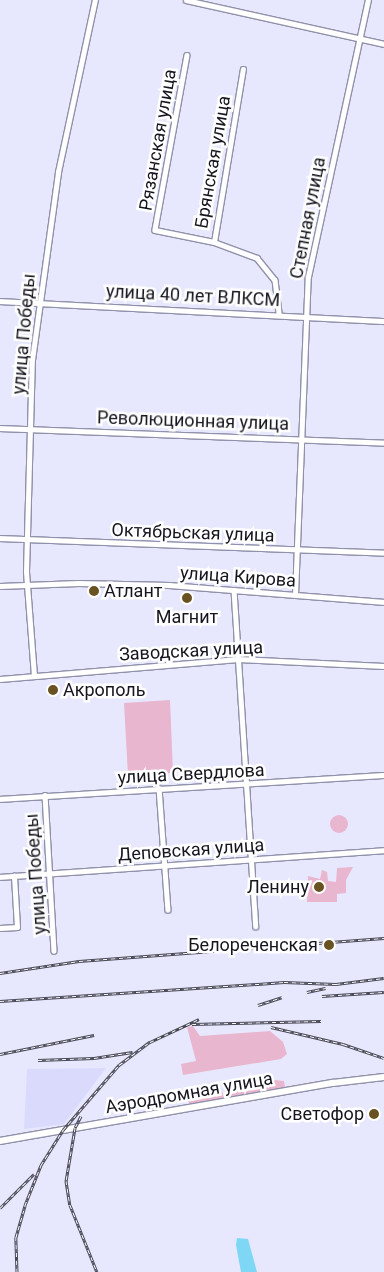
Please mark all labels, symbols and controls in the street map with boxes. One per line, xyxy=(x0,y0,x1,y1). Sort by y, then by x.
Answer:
street label: Рязанская улица xyxy=(135,68,181,212)
street label: Брянская улица xyxy=(191,94,235,230)
street label: Степная улица xyxy=(286,155,330,281)
street label: улица Победы xyxy=(8,273,40,395)
street label: улица 40 лет ВЛКСМ xyxy=(105,281,281,311)
street label: Революционная улица xyxy=(97,407,289,435)
street label: Октябрьская улица xyxy=(111,519,275,547)
street label: улица Кирова xyxy=(179,562,297,592)
place label: Атлант xyxy=(104,580,162,602)
marker: Атлант xyxy=(88,585,100,597)
marker: Магнит xyxy=(181,592,193,604)
place label: Магнит xyxy=(156,606,218,628)
street label: Заводская улица xyxy=(119,636,263,666)
place label: Акрополь xyxy=(63,679,146,701)
marker: Акрополь xyxy=(47,684,59,696)
street label: улица Свердлова xyxy=(117,759,265,789)
street label: улица Победы xyxy=(21,813,51,935)
street label: Деповская улица xyxy=(117,834,265,866)
place label: Ленину xyxy=(247,876,309,898)
marker: Ленину xyxy=(313,881,325,893)
place label: Белореченская xyxy=(188,934,318,956)
marker: Белореченская xyxy=(322,938,336,952)
street label: Аэродромная улица xyxy=(104,1068,274,1118)
place label: Светофор xyxy=(281,1103,364,1125)
marker: Светофор xyxy=(368,1108,380,1120)

